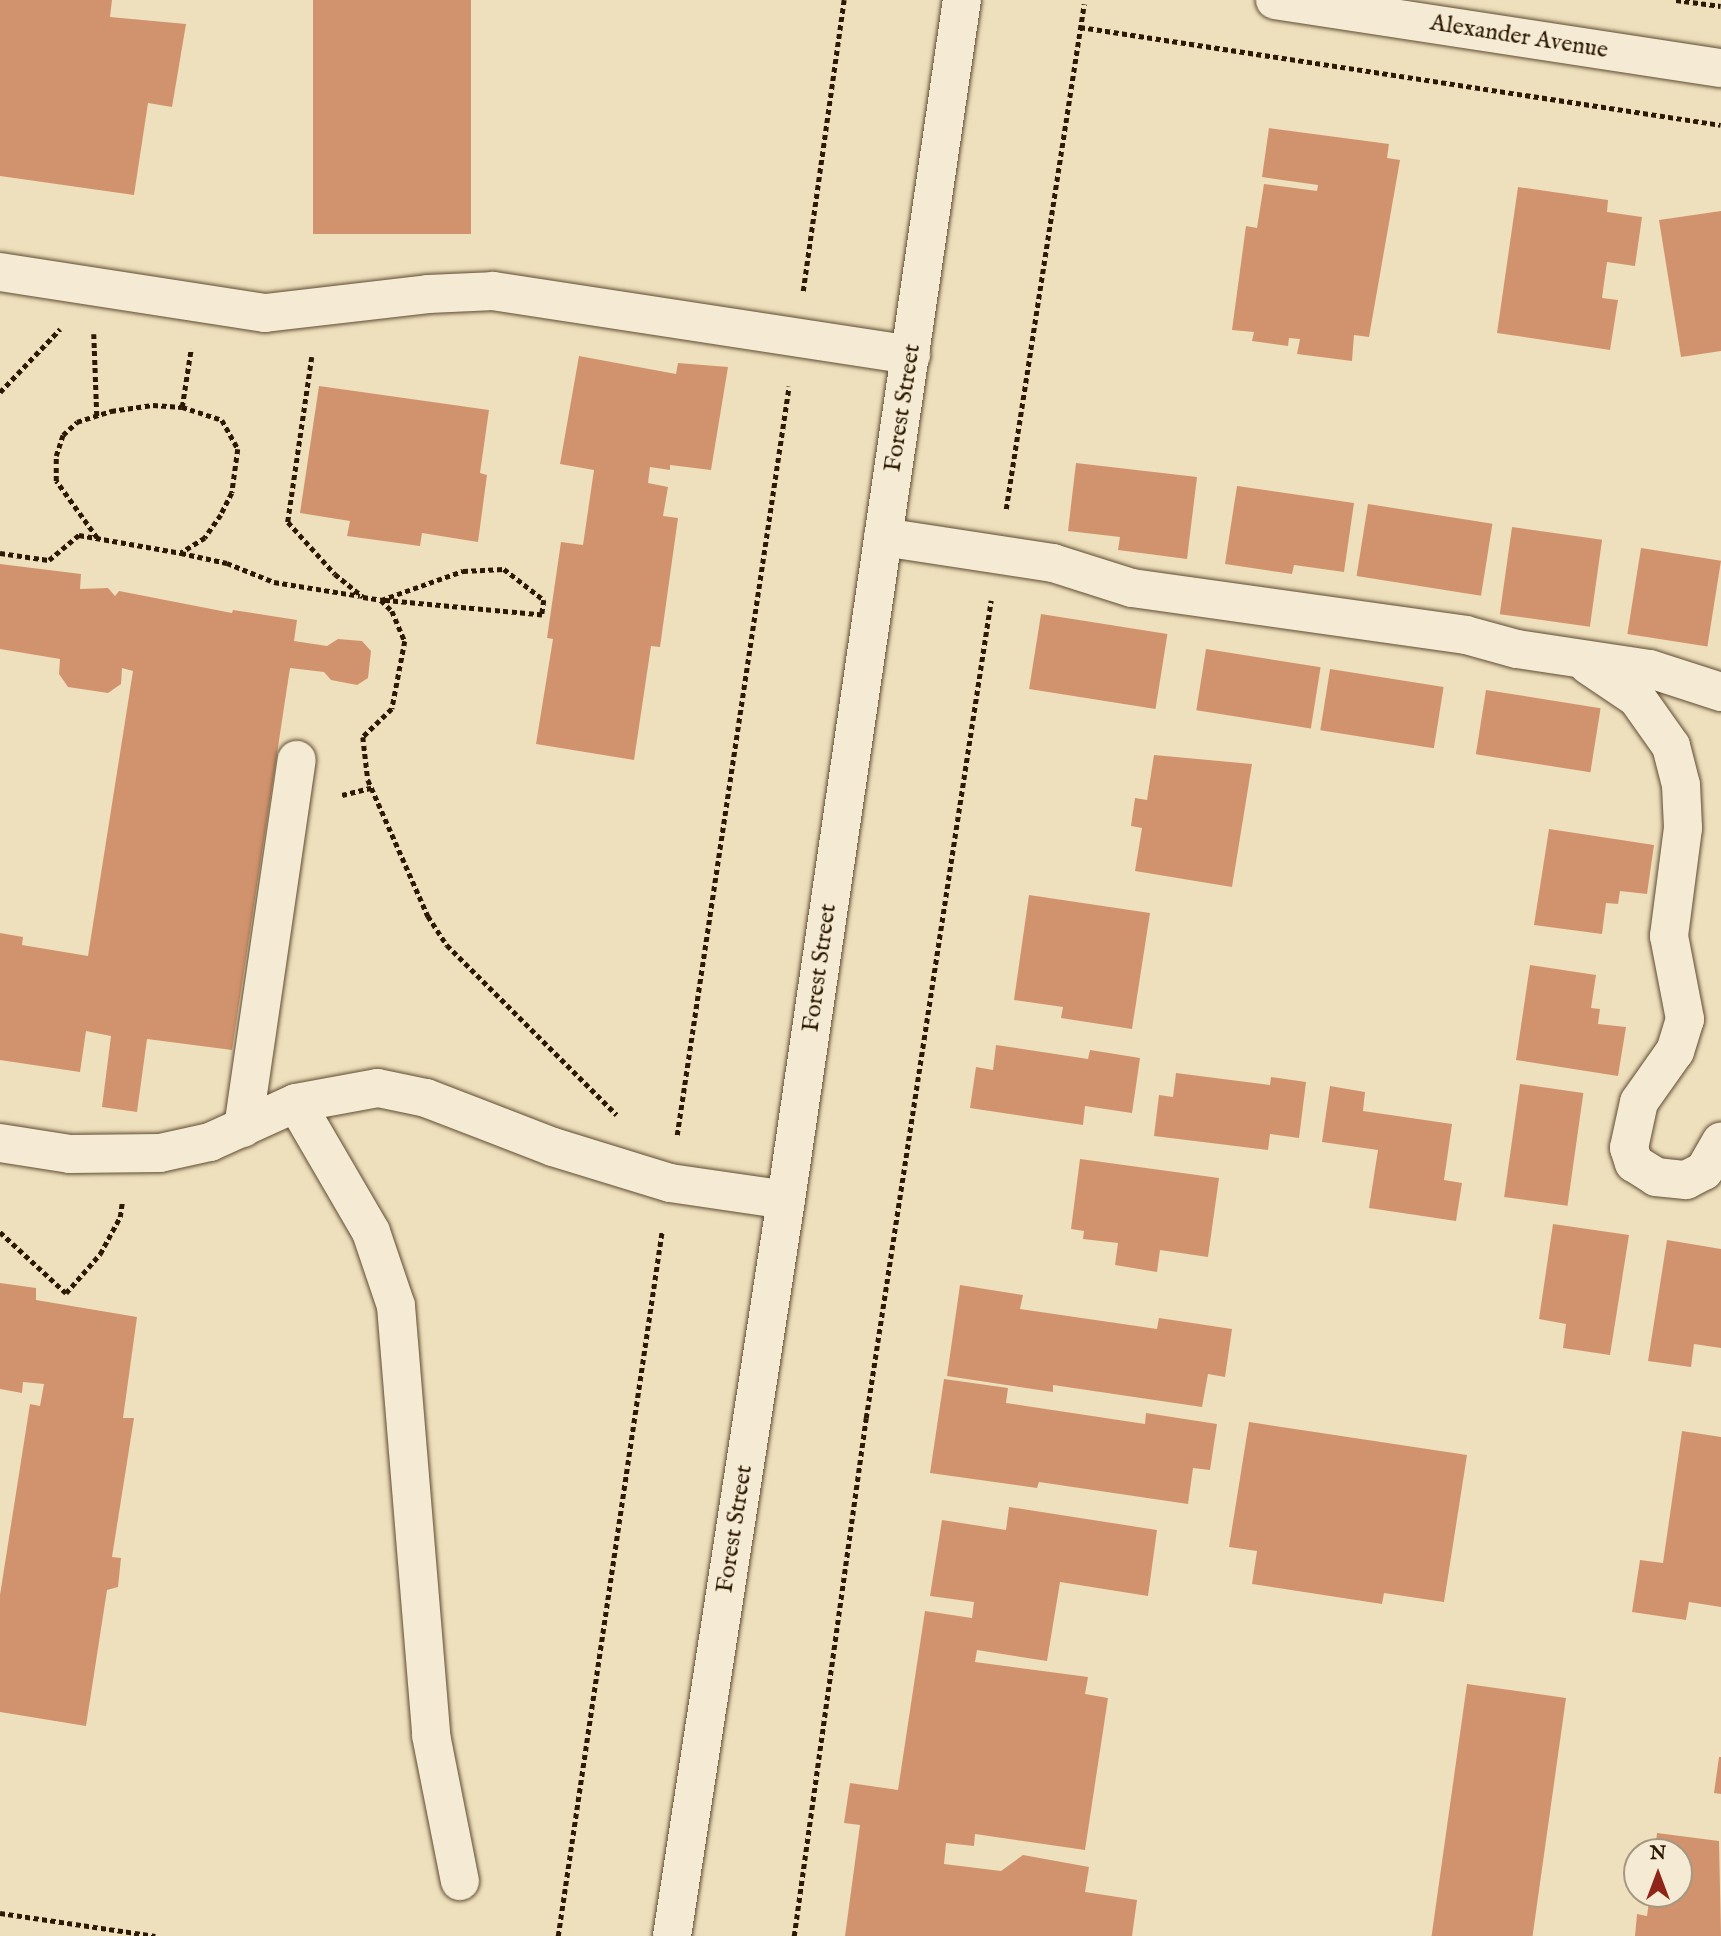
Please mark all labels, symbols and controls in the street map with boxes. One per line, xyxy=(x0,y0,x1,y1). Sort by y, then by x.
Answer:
street label: Alexander Avenue xyxy=(1428,9,1610,65)
street label: Forest Street xyxy=(879,342,927,474)
street label: Forest Street xyxy=(797,902,843,1034)
street label: Forest Street xyxy=(711,1463,759,1595)
north arrow xyxy=(1623,1838,1693,1908)
text: N xyxy=(1650,1842,1666,1866)

